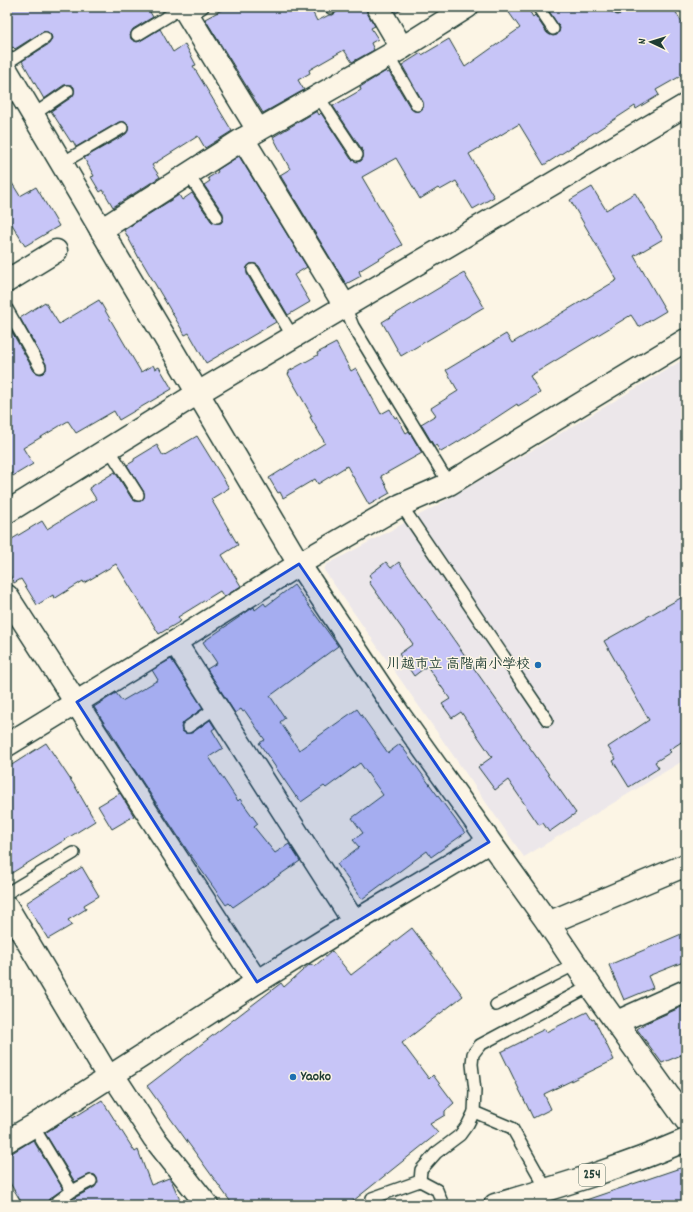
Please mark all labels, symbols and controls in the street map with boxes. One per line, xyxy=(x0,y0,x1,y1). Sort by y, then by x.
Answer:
north arrow xyxy=(631,22,671,62)
text: N xyxy=(635,38,651,45)
place label: 川越市立 高階南小学校 xyxy=(387,655,530,675)
marker: 川越市立 高階南小学校 xyxy=(533,660,543,670)
place label: Yaoko xyxy=(300,1067,331,1087)
marker: Yaoko xyxy=(288,1072,298,1082)
road number: 254 xyxy=(579,1164,605,1186)

